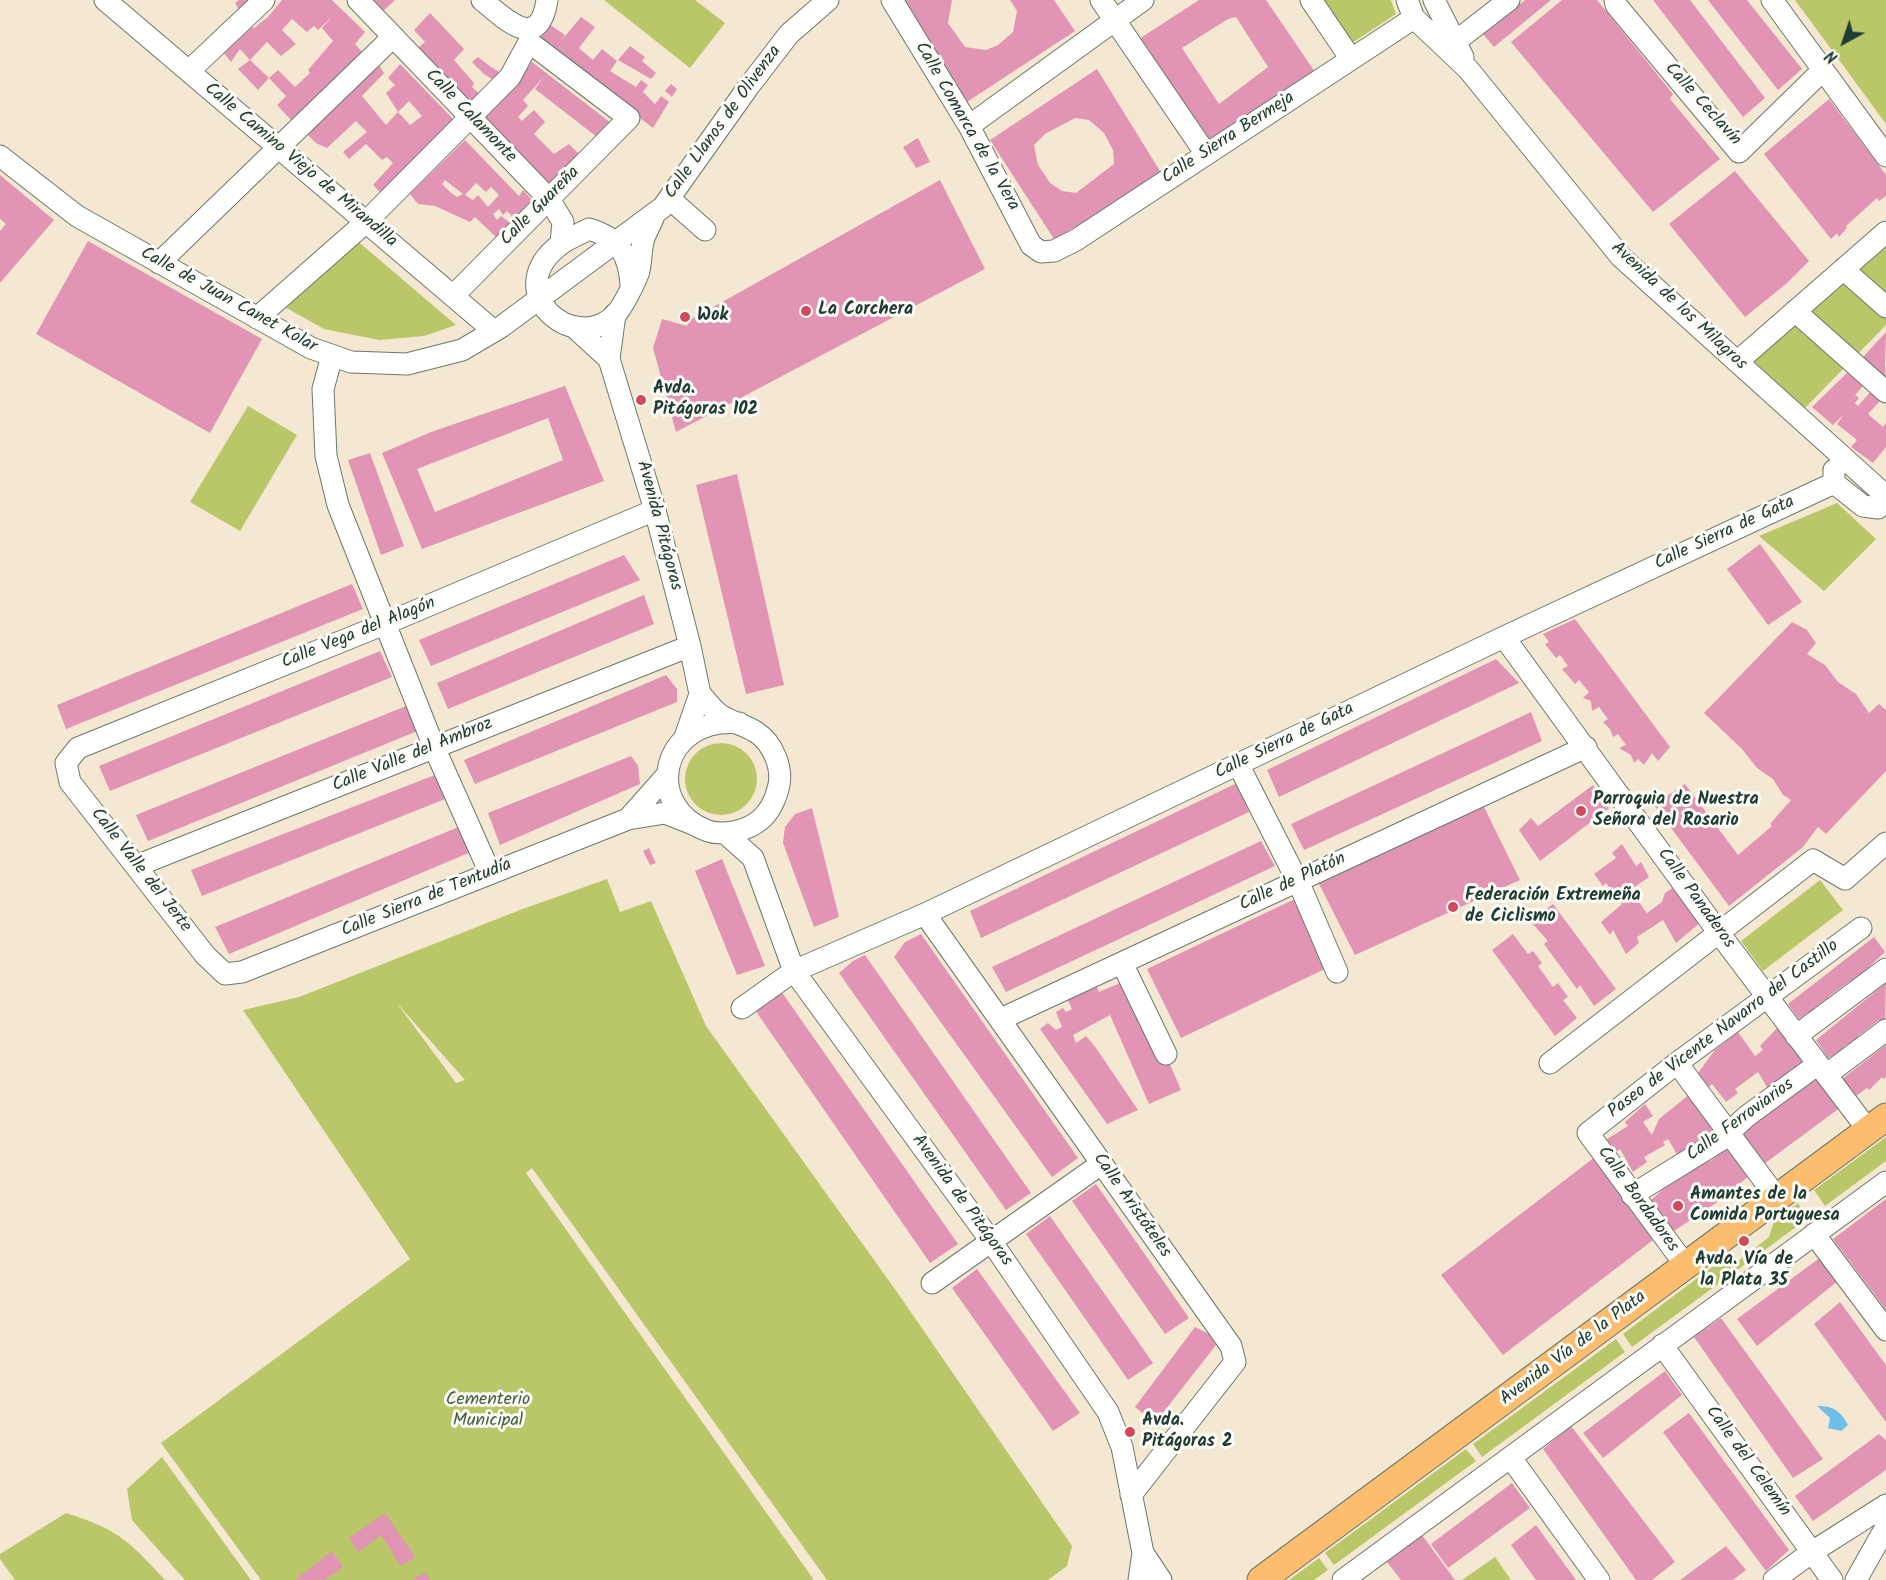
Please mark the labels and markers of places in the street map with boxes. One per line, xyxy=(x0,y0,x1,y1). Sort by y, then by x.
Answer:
place label: La Corchera xyxy=(818,300,913,322)
marker: La Corchera xyxy=(799,304,813,318)
place label: Wok xyxy=(697,306,728,328)
marker: Wok xyxy=(678,310,692,324)
place label: Avda. Pitágoras 102 xyxy=(653,379,758,422)
marker: Avda. Pitágoras 102 xyxy=(634,393,648,407)
place label: Parroquia de Nuestra Señora del Rosario xyxy=(1593,790,1759,832)
marker: Parroquia de Nuestra Señora del Rosario xyxy=(1574,804,1588,818)
place label: Federación Extremeña de Ciclismo xyxy=(1465,886,1641,928)
marker: Federación Extremeña de Ciclismo xyxy=(1446,900,1460,914)
place label: Amantes de la Comida Portuguesa xyxy=(1690,1185,1840,1228)
marker: Amantes de la Comida Portuguesa xyxy=(1671,1199,1685,1213)
marker: Avda. Vía de la Plata 35 xyxy=(1737,1234,1751,1248)
place label: Avda. Vía de la Plata 35 xyxy=(1695,1250,1793,1292)
place label: Avda. Pitágoras 2 xyxy=(1142,1411,1232,1454)
marker: Avda. Pitágoras 2 xyxy=(1123,1425,1137,1439)

